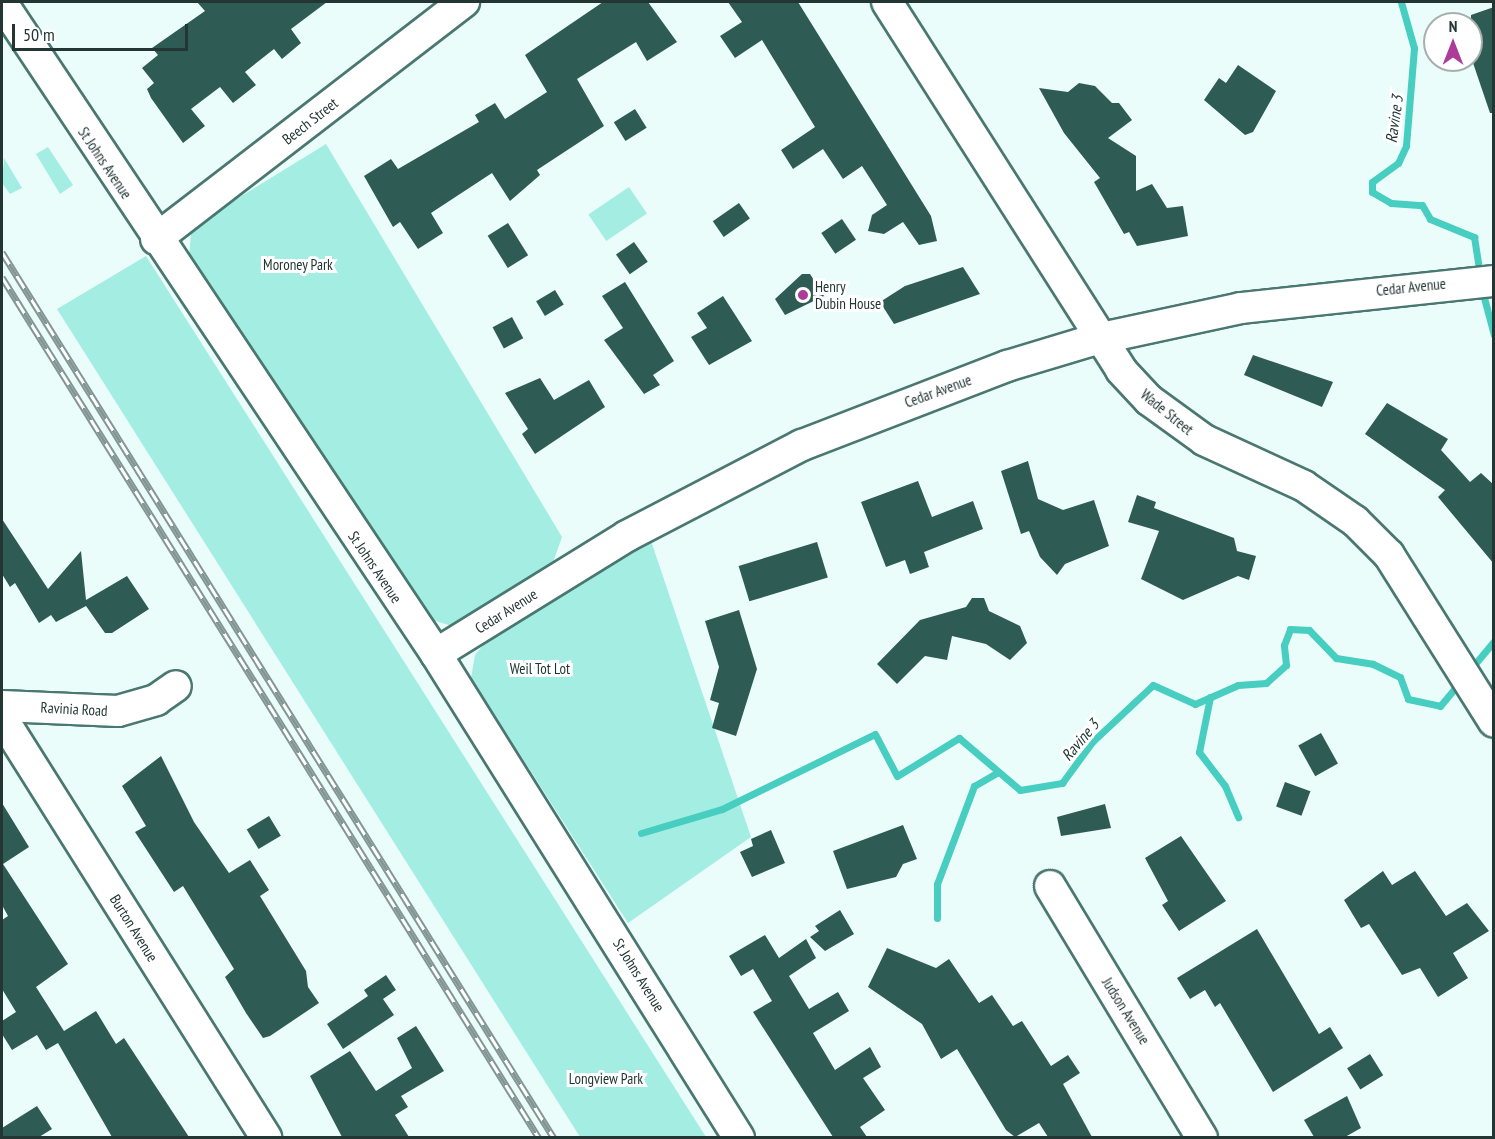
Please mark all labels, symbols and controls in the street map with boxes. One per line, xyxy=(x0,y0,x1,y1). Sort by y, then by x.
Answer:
scale bar xyxy=(15,12,190,50)
north arrow xyxy=(1423,12,1483,72)
text: N xyxy=(1449,16,1457,36)
text: 50 m xyxy=(23,23,55,46)
street label: Beech Street xyxy=(279,94,341,148)
water label: Ravine 3 xyxy=(1381,94,1407,144)
street label: St Johns Avenue xyxy=(74,123,136,203)
park label: Moroney Park xyxy=(263,256,333,274)
street label: Cedar Avenue xyxy=(1375,274,1447,300)
place label: Henry Dubin House xyxy=(815,277,881,312)
marker: Henry Dubin House xyxy=(796,288,810,302)
street label: Cedar Avenue xyxy=(902,371,974,411)
street label: Wade Street xyxy=(1137,385,1197,439)
street label: St Johns Avenue xyxy=(344,527,406,607)
street label: Cedar Avenue xyxy=(471,585,541,637)
park label: Weil Tot Lot xyxy=(510,660,570,678)
street label: Ravinia Road xyxy=(40,698,108,720)
water label: Ravine 3 xyxy=(1057,715,1103,765)
street label: Burton Avenue xyxy=(106,891,162,965)
street label: St Johns Avenue xyxy=(609,935,669,1015)
street label: Judson Avenue xyxy=(1098,974,1154,1048)
park label: Longview Park xyxy=(569,1070,643,1088)

